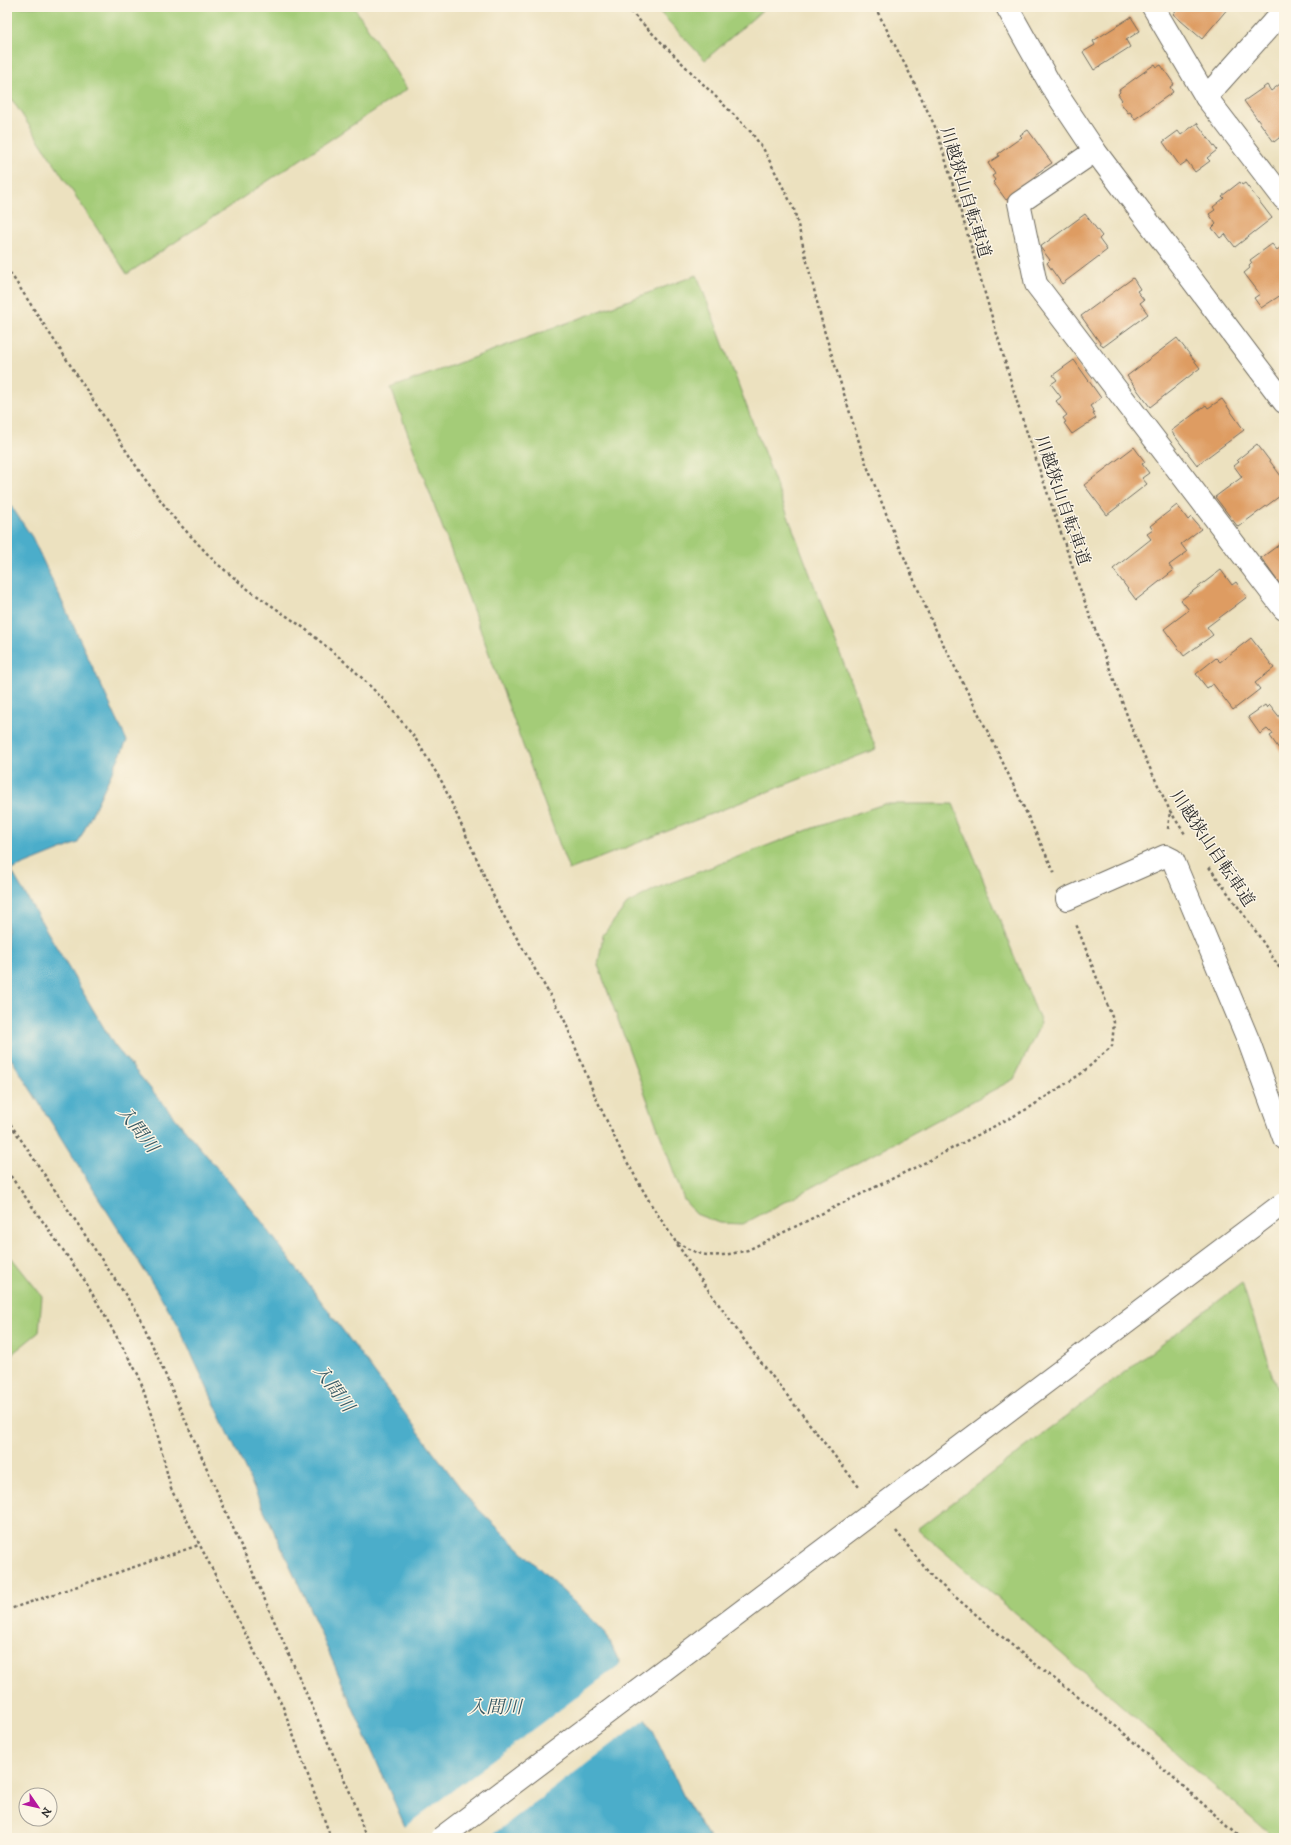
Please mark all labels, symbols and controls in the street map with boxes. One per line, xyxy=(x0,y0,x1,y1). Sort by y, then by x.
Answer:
street label: 川越狭山自転車道 xyxy=(935,124,995,261)
street label: 川越狭山自転車道 xyxy=(1030,432,1095,568)
street label: 川越狭山自転車道 xyxy=(1165,786,1259,911)
water label: 入間川 xyxy=(112,1102,164,1159)
water label: 入間川 xyxy=(308,1360,359,1418)
water label: 入間川 xyxy=(468,1697,524,1719)
north arrow xyxy=(18,1787,58,1827)
text: N xyxy=(37,1804,54,1820)

